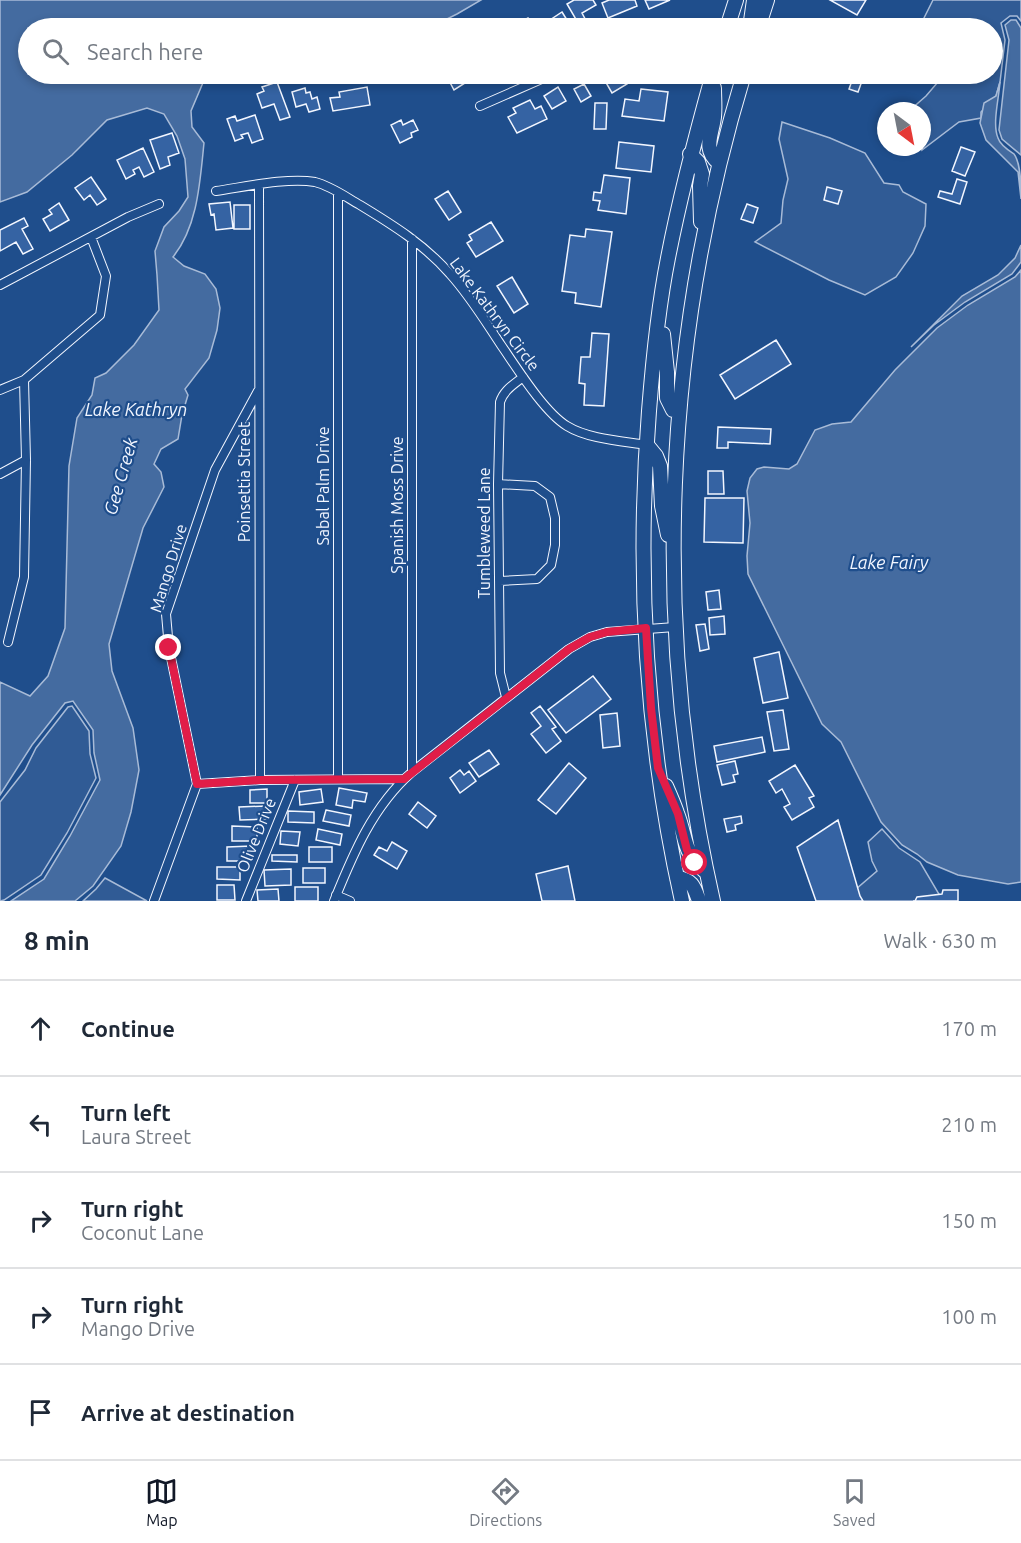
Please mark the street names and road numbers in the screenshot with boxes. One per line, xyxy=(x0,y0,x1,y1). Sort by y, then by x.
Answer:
street label: Lake Kathryn Circle xyxy=(447,254,543,374)
street label: Poinsettia Street xyxy=(235,421,253,542)
street label: Sabal Palm Drive xyxy=(314,426,332,546)
street label: Spanish Moss Drive xyxy=(388,436,406,574)
street label: Tumbleweed Lane xyxy=(475,467,493,599)
street label: Mango Drive xyxy=(146,522,190,614)
street label: Olive Drive xyxy=(233,795,279,875)

